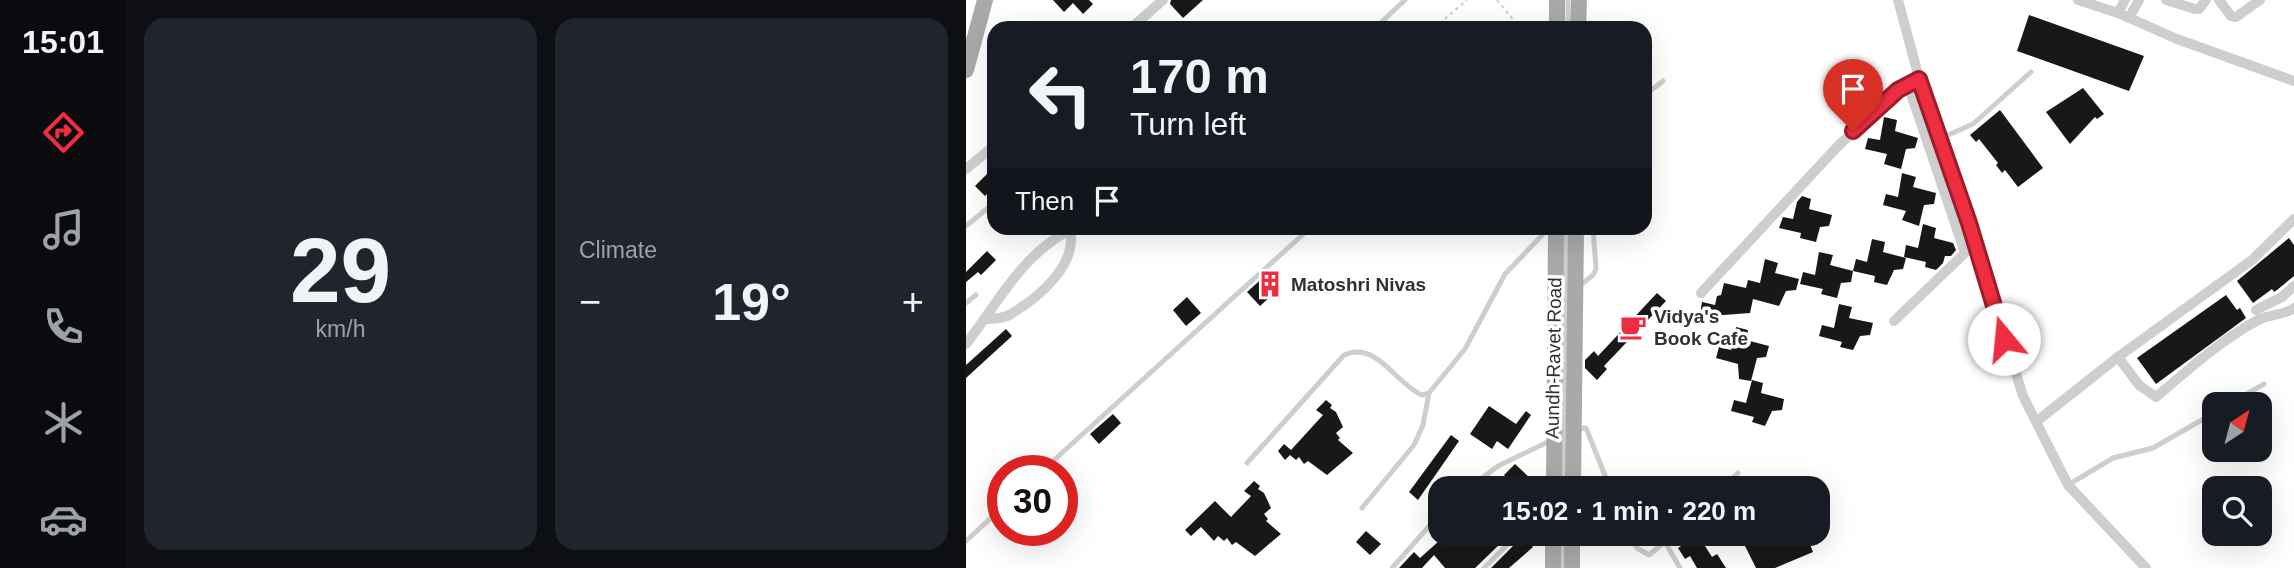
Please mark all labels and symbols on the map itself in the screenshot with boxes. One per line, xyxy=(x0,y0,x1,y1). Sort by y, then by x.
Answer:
pin xyxy=(1823,59,1883,131)
building icon: Matoshri Nivas xyxy=(1255,269,1285,299)
place label: Matoshri Nivas xyxy=(1291,274,1426,295)
street label: Aundh-Ravet Road xyxy=(1542,277,1565,439)
position arrow xyxy=(1967,302,2041,376)
place label: Vidya's Book Cafe xyxy=(1654,306,1748,349)
cafe icon: Vidya's Book Cafe xyxy=(1618,312,1648,342)
north arrow xyxy=(2202,392,2272,462)
speed limit sign: 30 xyxy=(987,455,1078,546)

